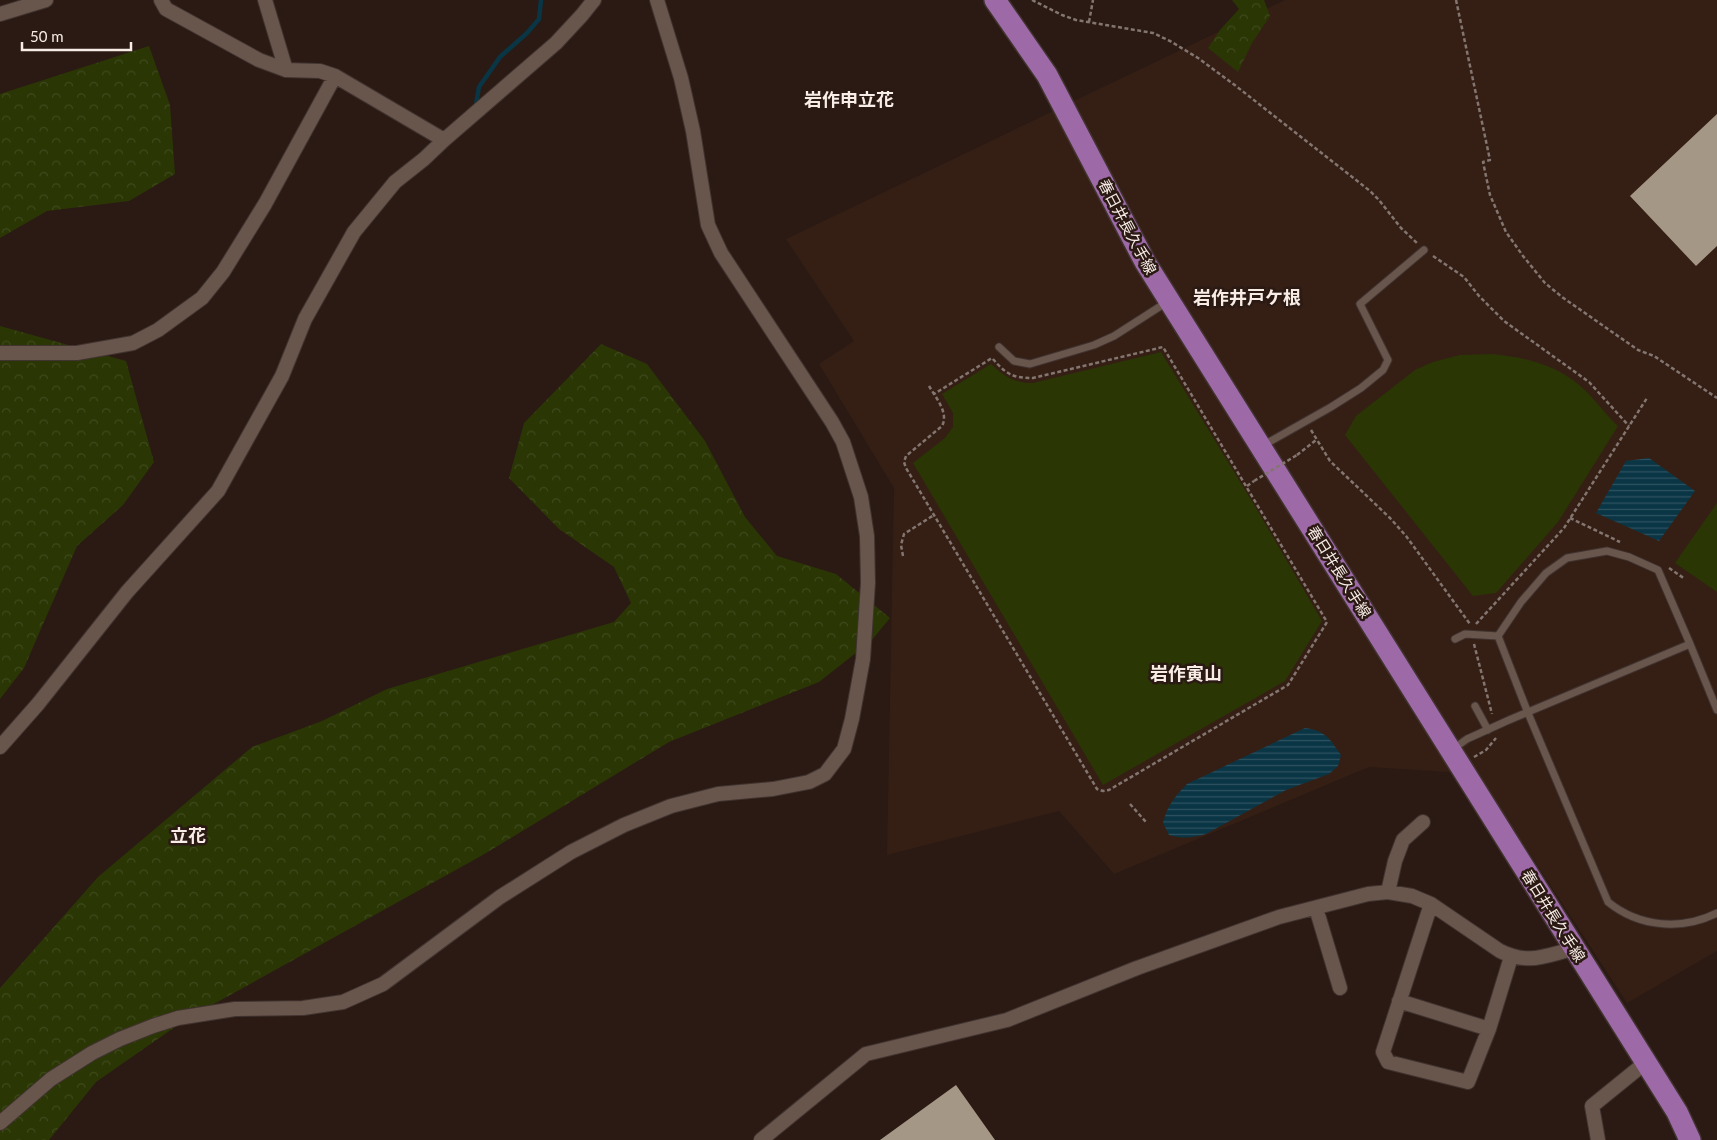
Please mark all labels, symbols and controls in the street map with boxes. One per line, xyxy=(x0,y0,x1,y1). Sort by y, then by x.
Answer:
scale bar xyxy=(22,20,131,52)
text: 50 m xyxy=(30,27,64,45)
district label: 岩作申立花 xyxy=(804,88,894,110)
street label: 春日井長久手線 xyxy=(1095,176,1160,277)
district label: 岩作井戸ケ根 xyxy=(1193,286,1301,308)
street label: 春日井長久手線 xyxy=(1304,522,1375,621)
district label: 岩作寅山 xyxy=(1150,662,1222,684)
district label: 立花 xyxy=(170,824,206,846)
street label: 春日井長久手線 xyxy=(1518,866,1589,965)

